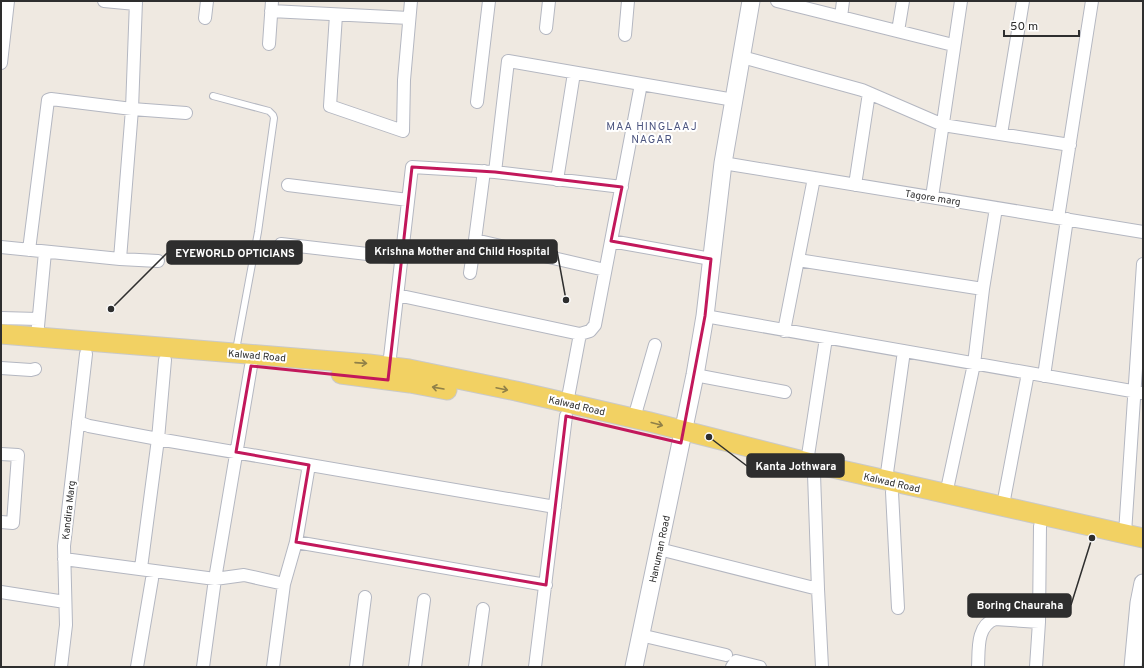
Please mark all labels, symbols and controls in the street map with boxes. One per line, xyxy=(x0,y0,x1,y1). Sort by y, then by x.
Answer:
scale bar xyxy=(1004,12,1079,38)
text: 50 m xyxy=(1010,19,1038,35)
district label: MAA HINGLAAJ NAGAR xyxy=(606,120,698,147)
street label: Tagore marg xyxy=(904,188,962,209)
callout: Krishna Mother and Child Hospital xyxy=(366,240,557,263)
callout: EYEWORLD OPTICIANS xyxy=(167,241,302,264)
text: Krishna Mother and Child Hospital xyxy=(374,245,550,259)
text: EYEWORLD OPTICIANS xyxy=(175,247,295,261)
street label: Kalwad Road xyxy=(227,347,286,365)
one-way arrow xyxy=(354,360,367,367)
one-way arrow xyxy=(432,384,445,392)
one-way arrow xyxy=(496,385,509,393)
street label: Kalwad Road xyxy=(547,394,606,419)
one-way arrow xyxy=(650,420,663,428)
callout: Kanta Jothwara xyxy=(747,454,844,477)
text: Kanta Jothwara xyxy=(756,460,836,474)
street label: Kalwad Road xyxy=(862,471,921,496)
street label: Kandira Marg xyxy=(60,480,79,540)
street label: Hanuman Road xyxy=(647,514,674,584)
callout: Boring Chauraha xyxy=(968,594,1071,617)
text: Boring Chauraha xyxy=(977,599,1063,613)

